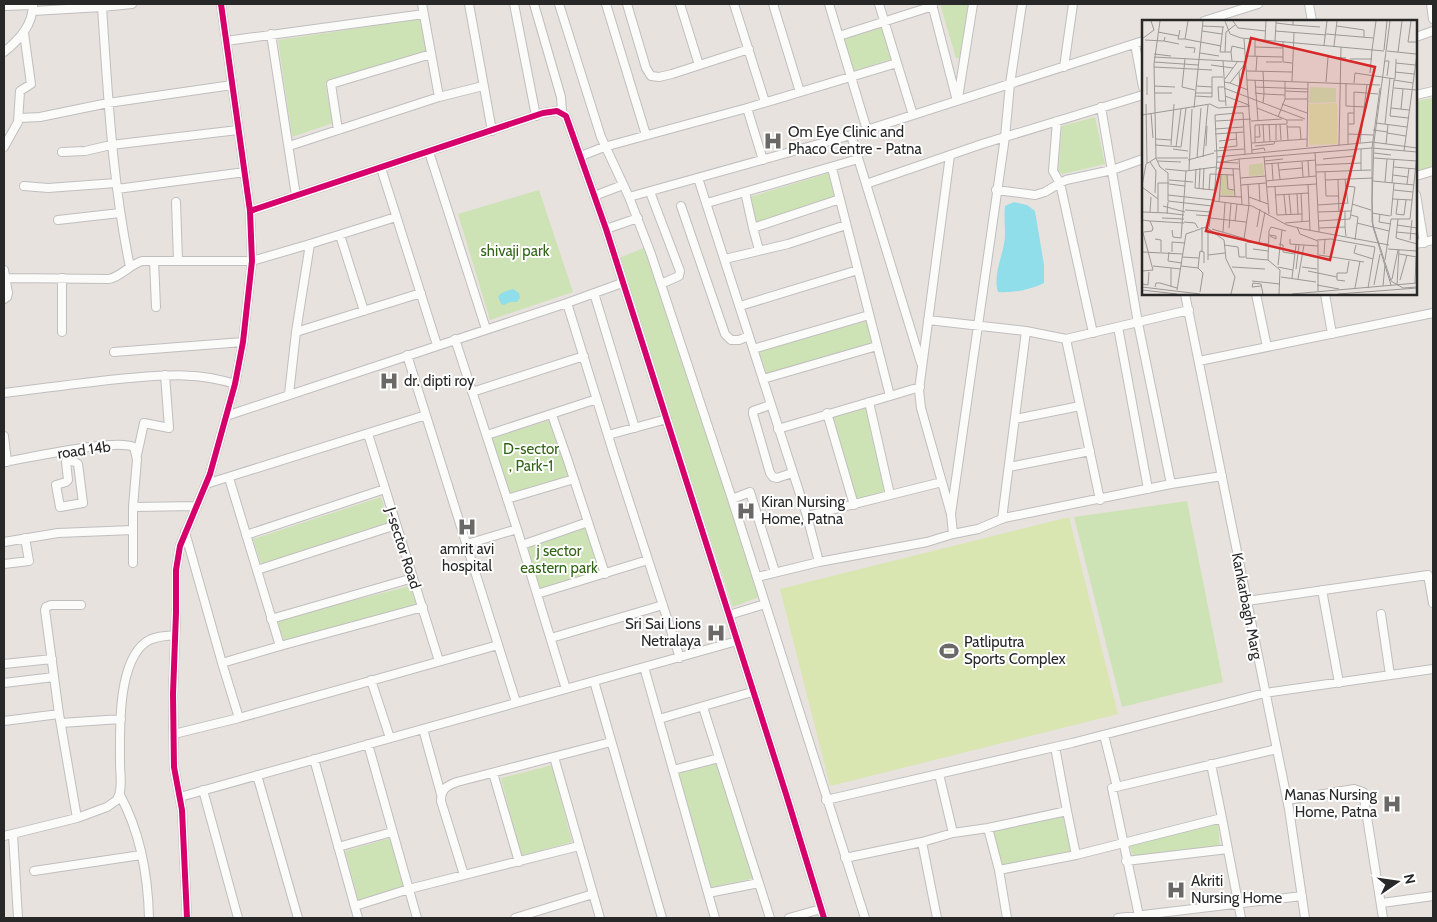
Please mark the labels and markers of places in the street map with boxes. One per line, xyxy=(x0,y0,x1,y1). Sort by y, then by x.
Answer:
place label: Om Eye Clinic and Phaco Centre - Patna xyxy=(788,123,922,158)
hospital icon: Om Eye Clinic and Phaco Centre - Patna xyxy=(762,130,784,152)
hospital icon: dr. dipti roy xyxy=(378,370,400,392)
place label: dr. dipti roy xyxy=(404,372,475,390)
place label: Kiran Nursing Home, Patna xyxy=(761,493,845,528)
hospital icon: Kiran Nursing Home, Patna xyxy=(735,500,757,522)
hospital icon: amrit avi hospital xyxy=(456,516,478,538)
place label: amrit avi hospital xyxy=(440,540,494,575)
place label: Sri Sai Lions Netralaya xyxy=(625,615,702,650)
hospital icon: Sri Sai Lions Netralaya xyxy=(705,622,727,644)
place label: Patliputra Sports Complex xyxy=(964,633,1066,668)
sports icon: Patliputra Sports Complex xyxy=(938,640,960,662)
place label: Manas Nursing Home, Patna xyxy=(1284,786,1378,821)
hospital icon: Manas Nursing Home, Patna xyxy=(1381,793,1403,815)
place label: Akriti Nursing Home xyxy=(1191,872,1282,907)
hospital icon: Akriti Nursing Home xyxy=(1165,879,1187,901)

